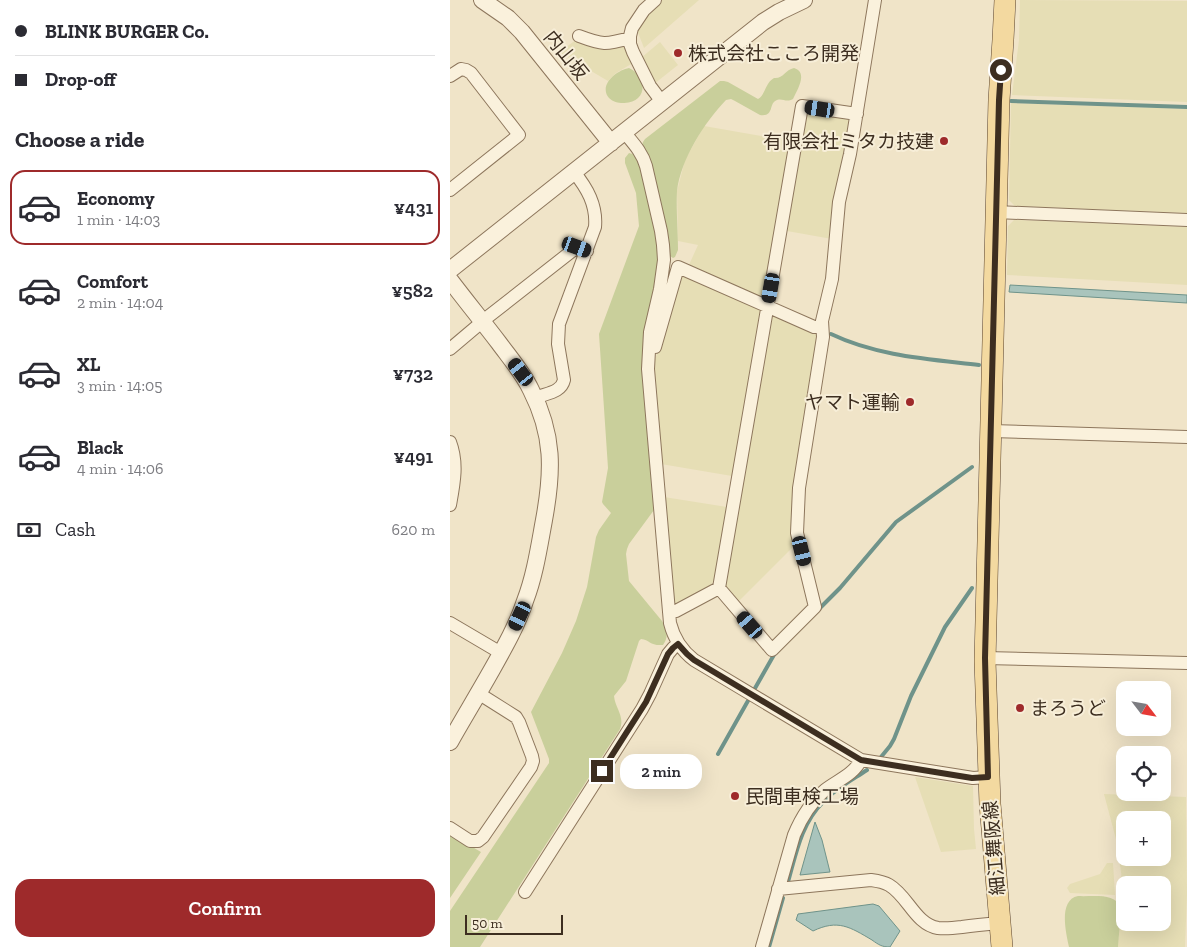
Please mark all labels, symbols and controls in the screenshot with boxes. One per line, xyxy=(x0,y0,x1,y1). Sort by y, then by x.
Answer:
text: BLINK BURGER Co. xyxy=(45,20,209,43)
street label: 内山坂 xyxy=(539,26,593,84)
place label: 株式会社こころ開発 xyxy=(688,42,859,65)
marker: 株式会社こころ開発 xyxy=(672,47,684,59)
route start xyxy=(990,59,1012,81)
text: Drop-off xyxy=(45,68,116,91)
car xyxy=(804,99,835,119)
text: Choose a ride xyxy=(15,126,145,153)
place label: 有限会社ミタカ技建 xyxy=(763,130,934,153)
marker: 有限会社ミタカ技建 xyxy=(938,135,950,147)
icon: car xyxy=(17,185,62,230)
text: Economy xyxy=(77,187,155,210)
text: ¥431 xyxy=(394,196,433,219)
text: 1 min · 14:03 xyxy=(77,210,160,229)
car xyxy=(560,235,593,259)
icon: car xyxy=(17,268,62,313)
text: Comfort xyxy=(77,270,148,293)
car xyxy=(761,272,780,304)
text: ¥582 xyxy=(392,279,433,302)
text: 2 min · 14:04 xyxy=(77,293,163,312)
icon: car xyxy=(17,351,62,396)
text: XL xyxy=(77,353,100,376)
car xyxy=(505,356,536,388)
text: ¥732 xyxy=(393,362,433,385)
text: 3 min · 14:05 xyxy=(77,376,162,395)
place label: ヤマト運輸 xyxy=(805,391,900,414)
marker: ヤマト運輸 xyxy=(904,396,916,408)
icon: car xyxy=(17,434,62,479)
text: Black xyxy=(77,436,123,459)
text: ¥491 xyxy=(393,445,433,468)
text: 4 min · 14:06 xyxy=(77,459,164,478)
icon: cash xyxy=(15,516,43,544)
text: Cash xyxy=(55,518,95,541)
text: 620 m xyxy=(392,520,435,539)
car xyxy=(791,535,812,567)
car xyxy=(506,599,533,633)
car xyxy=(734,609,765,641)
north arrow xyxy=(1116,681,1171,736)
map controls xyxy=(1116,681,1171,931)
place label: まろうど xyxy=(1030,697,1106,720)
marker: まろうど xyxy=(1014,702,1026,714)
button: locate xyxy=(1116,746,1171,801)
callout: 2 min xyxy=(620,754,702,788)
route end xyxy=(591,760,613,782)
text: 2 min xyxy=(641,762,681,781)
place label: 民間車検工場 xyxy=(745,785,859,808)
marker: 民間車検工場 xyxy=(729,790,741,802)
street label: 細江舞阪線 xyxy=(978,800,1010,896)
button: + xyxy=(1116,811,1171,866)
button: − xyxy=(1116,876,1171,931)
button: Confirm xyxy=(15,879,435,937)
scale bar xyxy=(465,912,562,935)
text: 50 m xyxy=(472,915,503,932)

